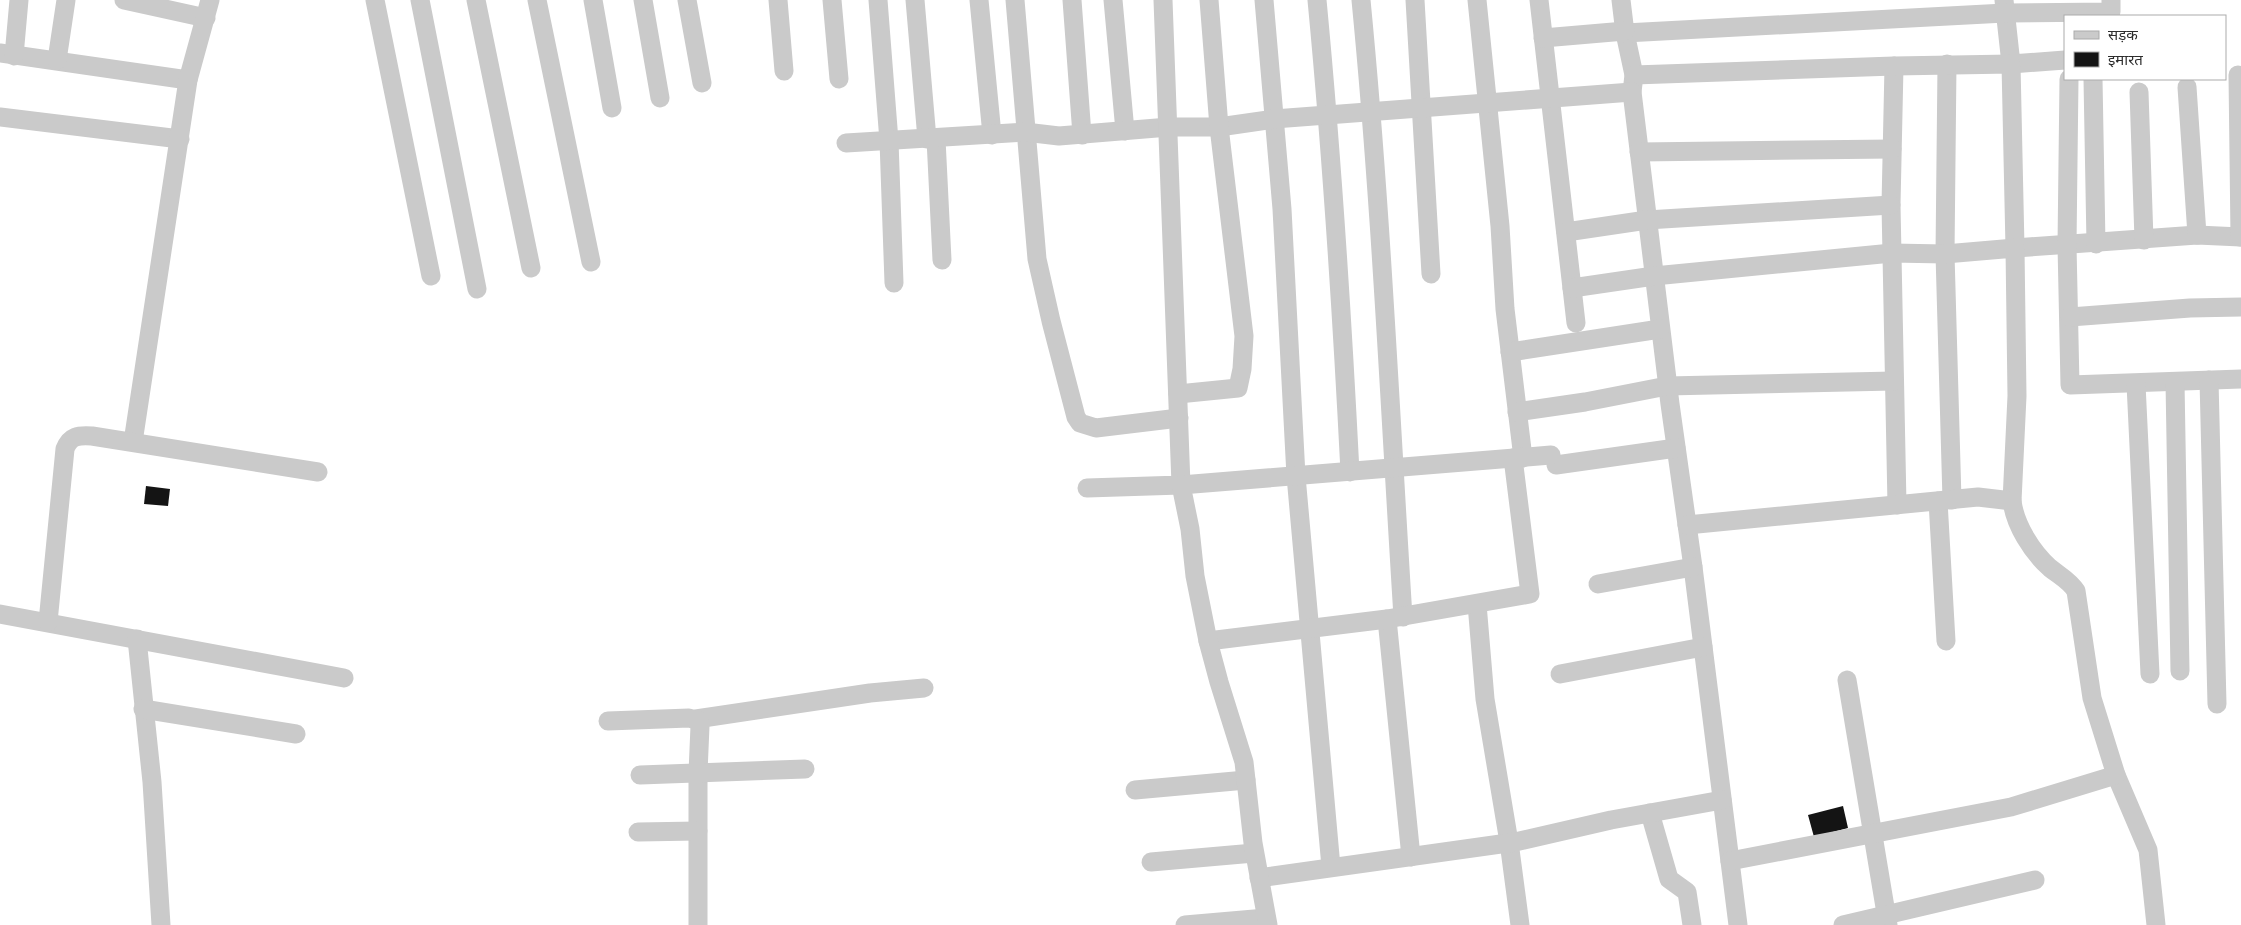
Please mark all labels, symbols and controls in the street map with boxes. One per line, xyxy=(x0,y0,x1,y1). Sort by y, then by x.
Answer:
legend xyxy=(2064,15,2226,80)
text: सड़क xyxy=(2108,26,2138,43)
text: इमारत xyxy=(2108,51,2143,68)

